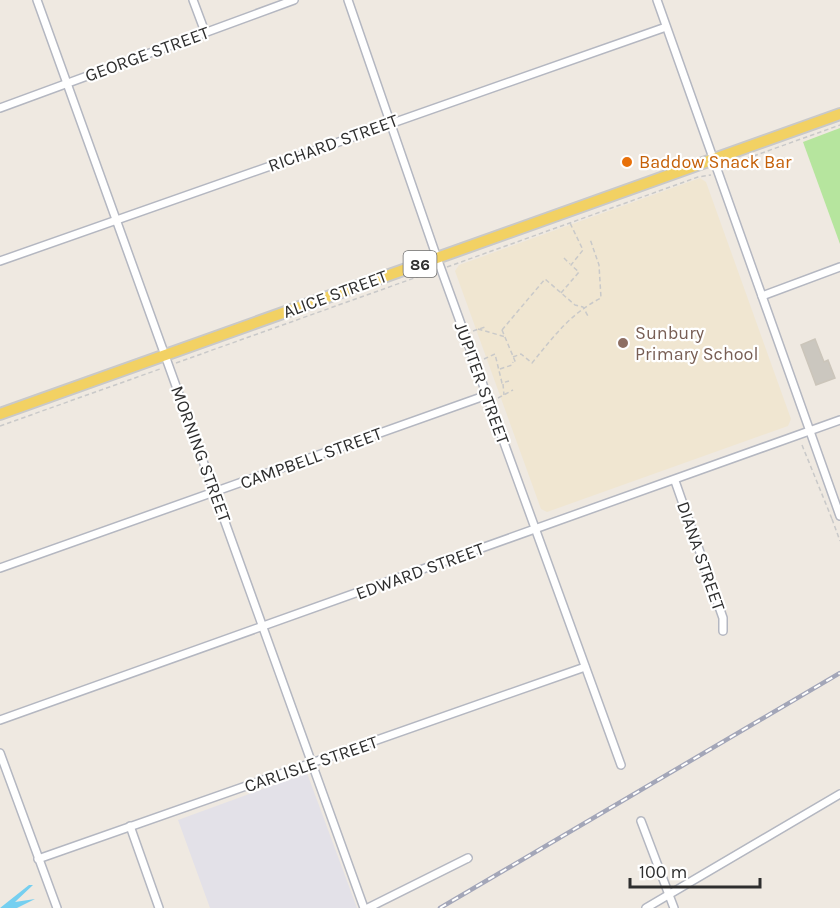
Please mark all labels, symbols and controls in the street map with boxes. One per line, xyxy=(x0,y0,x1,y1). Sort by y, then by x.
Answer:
street label: GEORGE STREET xyxy=(82,21,212,87)
street label: RICHARD STREET xyxy=(265,109,401,177)
place label: Baddow Snack Bar xyxy=(639,151,792,173)
marker: Baddow Snack Bar xyxy=(620,155,634,169)
road number: 86 xyxy=(404,251,436,277)
street label: ALICE STREET xyxy=(280,265,390,323)
street label: JUPITER STREET xyxy=(450,319,514,447)
place label: Sunbury Primary School xyxy=(635,322,759,365)
marker: Sunbury Primary School xyxy=(616,336,630,350)
street label: MORNING STREET xyxy=(166,383,236,525)
street label: CAMPBELL STREET xyxy=(237,422,385,494)
street label: DIANA STREET xyxy=(672,498,730,614)
street label: EDWARD STREET xyxy=(353,538,487,604)
street label: CARLISLE STREET xyxy=(241,731,381,797)
scale bar xyxy=(630,851,760,889)
text: 100 m xyxy=(639,861,687,883)

